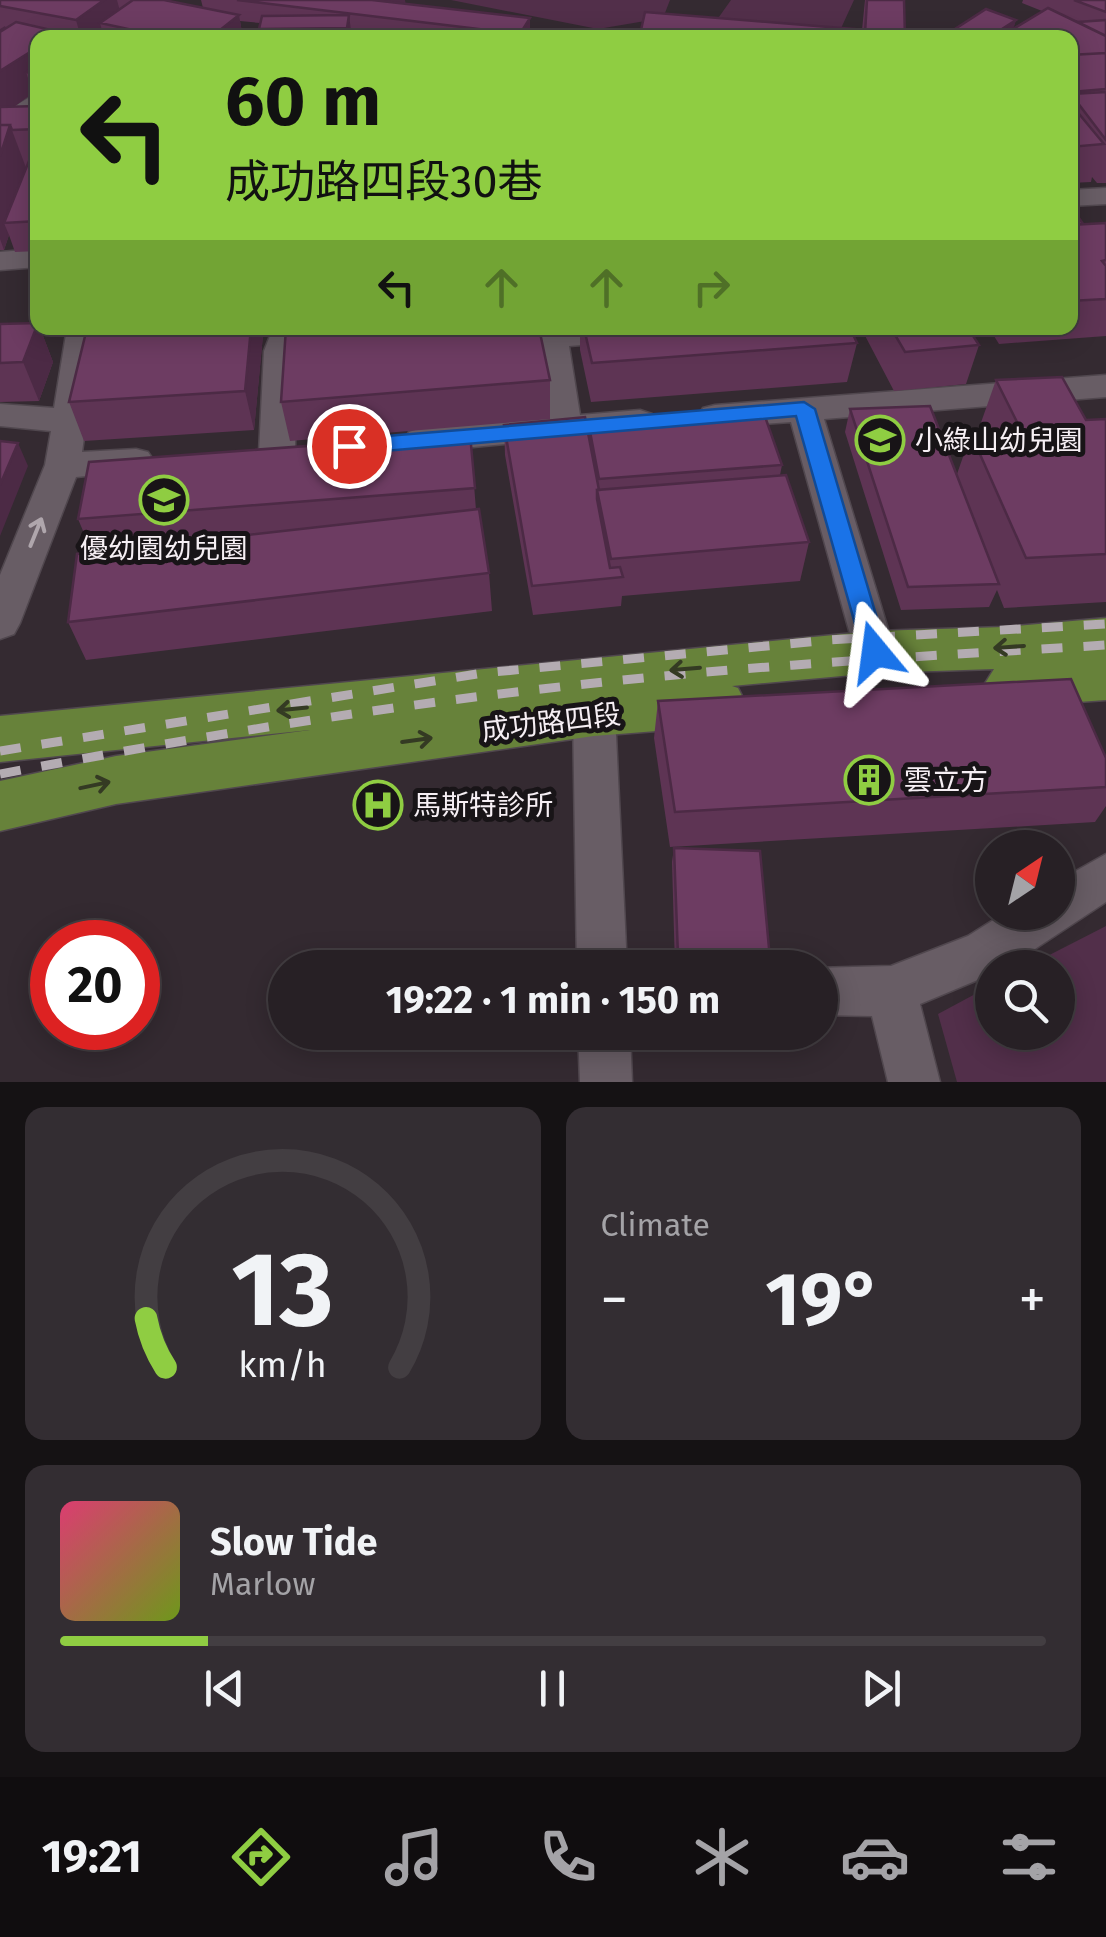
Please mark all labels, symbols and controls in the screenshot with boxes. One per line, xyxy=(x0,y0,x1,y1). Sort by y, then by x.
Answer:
text: 60 m xyxy=(225,60,381,144)
icon: left xyxy=(60,70,190,200)
text: 成功路四段30巷 xyxy=(225,155,543,209)
icon: left xyxy=(369,260,424,315)
icon: ahead xyxy=(474,260,529,315)
icon: ahead xyxy=(579,260,634,315)
icon: right xyxy=(684,260,739,315)
pin xyxy=(307,404,392,489)
school or university icon: 小綠山幼兒園 xyxy=(854,414,906,466)
icon: arrive xyxy=(322,419,377,474)
place label: 小綠山幼兒園 xyxy=(915,424,1083,457)
school or university icon: 優幼園幼兒園 xyxy=(138,474,190,526)
one-way arrow xyxy=(29,517,47,548)
place label: 優幼園幼兒園 xyxy=(80,532,248,565)
position arrow xyxy=(823,600,927,704)
one-way arrow xyxy=(993,638,1026,657)
one-way arrow xyxy=(669,660,701,679)
street label: 成功路四段 xyxy=(480,698,623,747)
one-way arrow xyxy=(276,699,308,718)
one-way arrow xyxy=(400,731,433,749)
building icon: 雲立方 xyxy=(843,754,895,806)
place label: 雲立方 xyxy=(904,764,988,797)
one-way arrow xyxy=(78,775,110,793)
hospital icon: 馬斯特診所 xyxy=(352,779,404,831)
place label: 馬斯特診所 xyxy=(413,789,553,822)
north arrow xyxy=(975,830,1075,930)
map controls xyxy=(975,830,1075,1050)
speed limit sign: 20 xyxy=(30,920,160,1050)
button: search xyxy=(975,950,1075,1050)
text: 19:22 · 1 min · 150 m xyxy=(386,977,720,1023)
text: Climate xyxy=(601,1206,710,1244)
text: 13 xyxy=(232,1228,334,1353)
text: 19° xyxy=(765,1255,881,1345)
text: − xyxy=(601,1267,628,1333)
text: + xyxy=(1019,1267,1046,1333)
text: km/h xyxy=(239,1344,327,1386)
text: Slow Tide xyxy=(210,1519,378,1565)
text: Marlow xyxy=(210,1565,316,1603)
icon: previous xyxy=(197,1661,252,1716)
icon: pause xyxy=(525,1661,580,1716)
icon: next xyxy=(854,1661,909,1716)
icon: directions xyxy=(226,1822,296,1892)
icon: music xyxy=(379,1822,449,1892)
icon: phone xyxy=(533,1822,603,1892)
icon: climate xyxy=(687,1822,757,1892)
icon: car xyxy=(840,1822,910,1892)
icon: filters xyxy=(994,1822,1064,1892)
text: 19:21 xyxy=(42,1830,142,1884)

